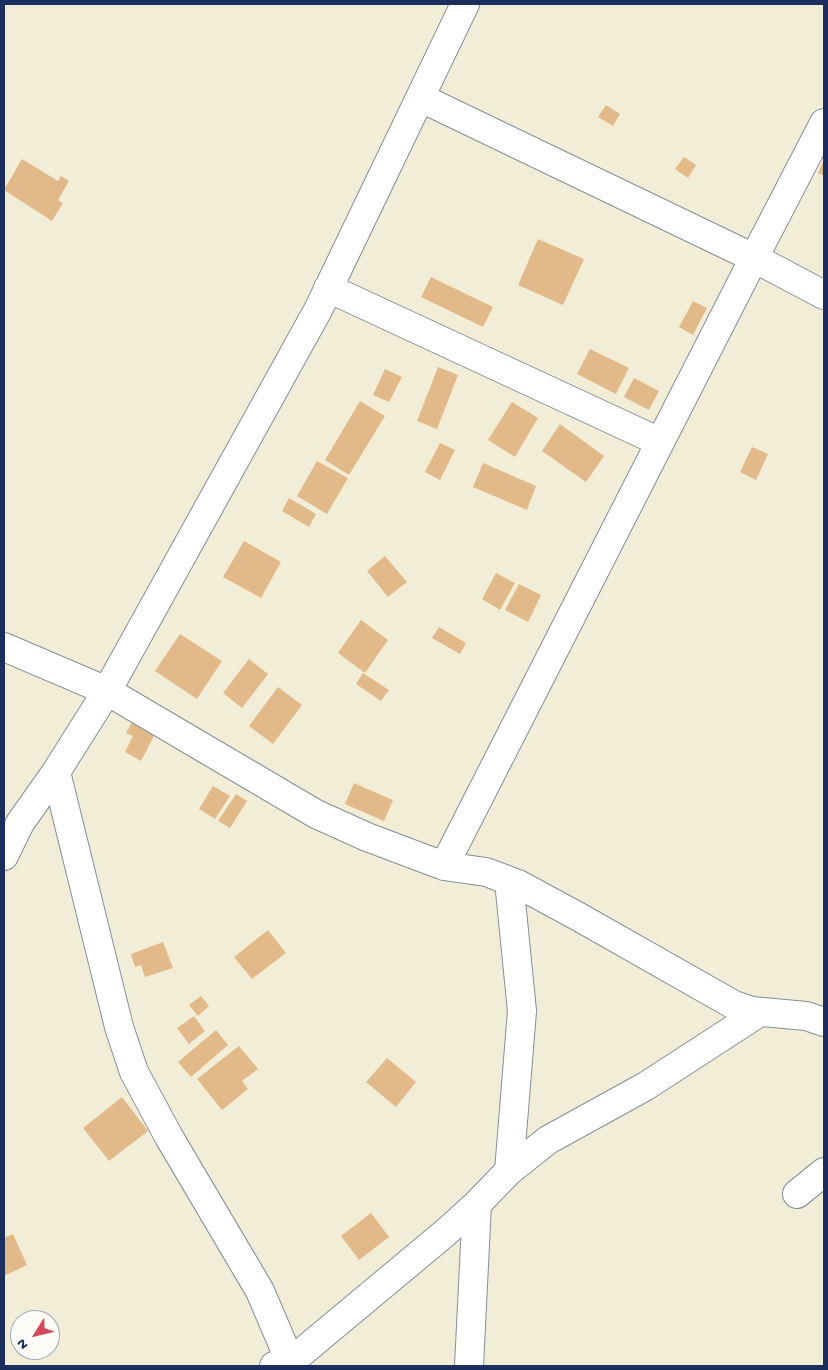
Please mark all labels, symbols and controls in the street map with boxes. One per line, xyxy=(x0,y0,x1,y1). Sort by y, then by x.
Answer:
north arrow xyxy=(10,1310,60,1360)
text: N xyxy=(14,1335,33,1352)

